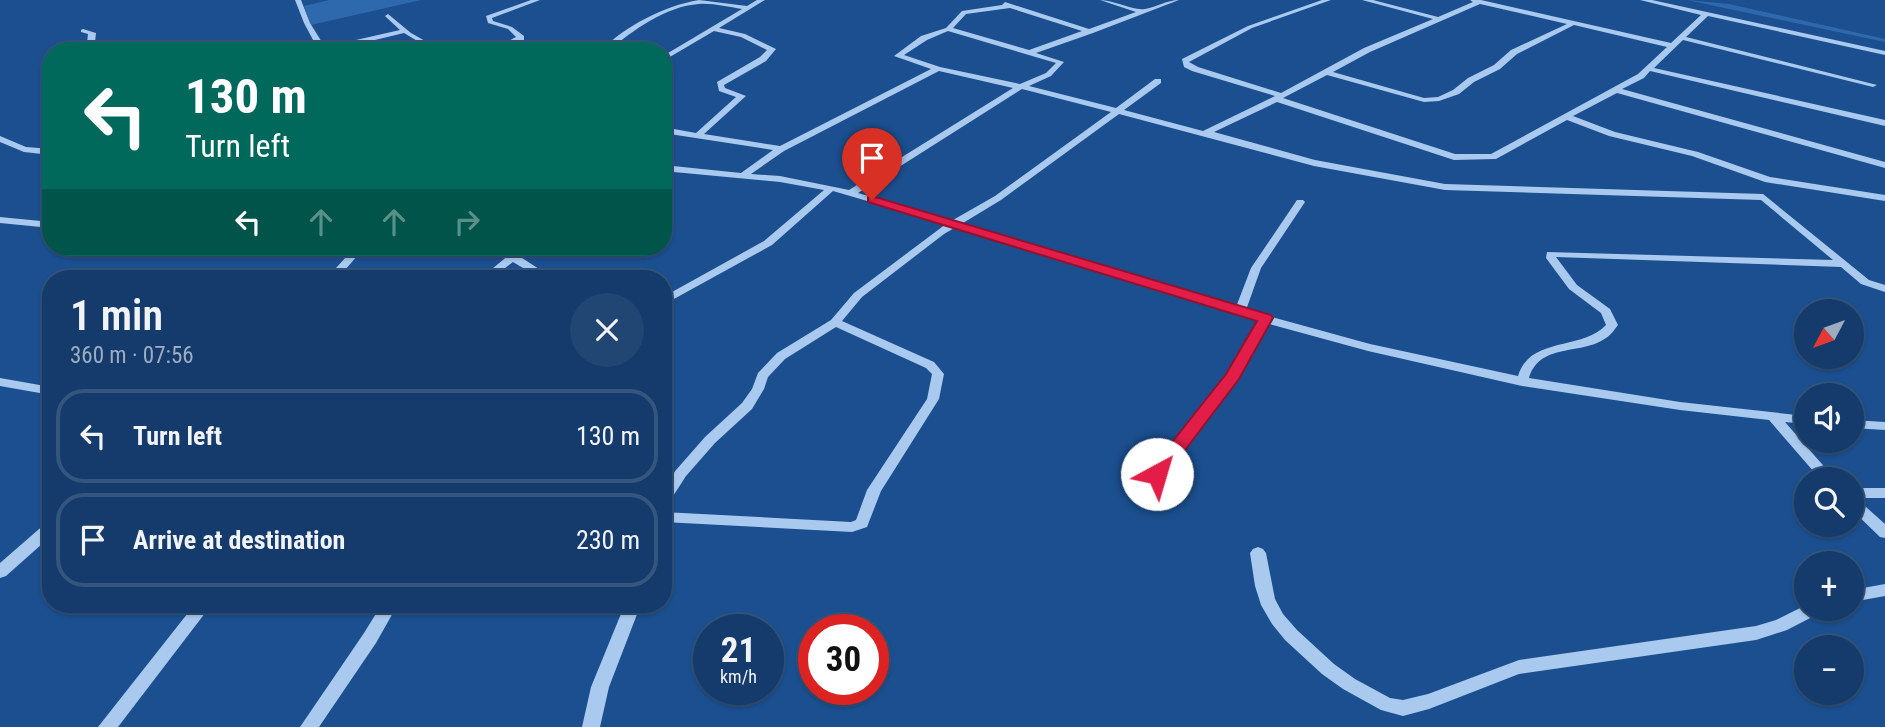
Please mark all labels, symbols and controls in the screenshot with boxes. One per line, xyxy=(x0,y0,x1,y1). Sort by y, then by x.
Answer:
text: 130 m xyxy=(185,68,307,125)
icon: left xyxy=(70,70,161,161)
text: Turn left xyxy=(185,127,290,165)
pin xyxy=(842,128,902,200)
icon: arrive xyxy=(853,139,891,177)
icon: left xyxy=(229,203,267,241)
icon: ahead xyxy=(302,203,340,241)
icon: ahead xyxy=(375,203,413,241)
icon: right xyxy=(448,203,486,241)
text: 1 min xyxy=(70,291,163,340)
button: close xyxy=(570,293,644,367)
north arrow xyxy=(1794,299,1864,369)
map controls xyxy=(1794,299,1864,705)
text: 360 m · 07:56 xyxy=(70,342,194,369)
button: sound xyxy=(1794,383,1864,453)
icon: left xyxy=(74,417,112,455)
text: Turn left xyxy=(133,421,222,451)
text: 130 m xyxy=(576,421,640,451)
position arrow xyxy=(1120,437,1194,511)
button: search xyxy=(1794,467,1864,537)
icon: arrive xyxy=(74,521,112,559)
text: Arrive at destination xyxy=(133,525,345,555)
text: 230 m xyxy=(576,525,640,555)
button: + xyxy=(1794,551,1864,621)
speed limit sign: 30 xyxy=(798,614,889,705)
text: 21 xyxy=(721,630,756,671)
button: − xyxy=(1794,635,1864,705)
text: km/h xyxy=(720,666,757,687)

